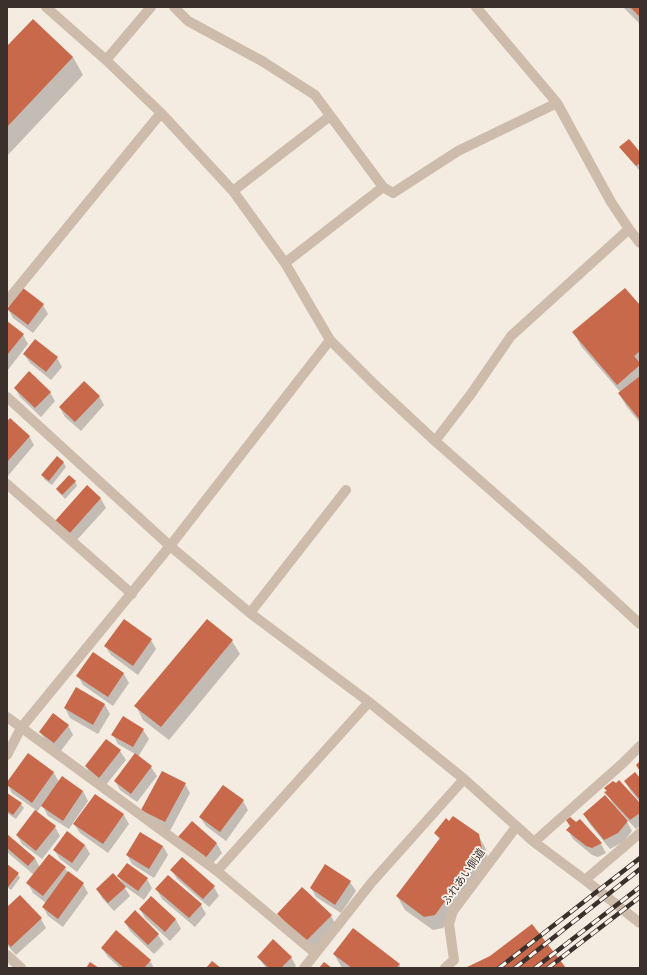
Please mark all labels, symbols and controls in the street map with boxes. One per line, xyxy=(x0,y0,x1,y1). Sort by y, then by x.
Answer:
street label: ふれあい側道 xyxy=(440,846,488,908)

